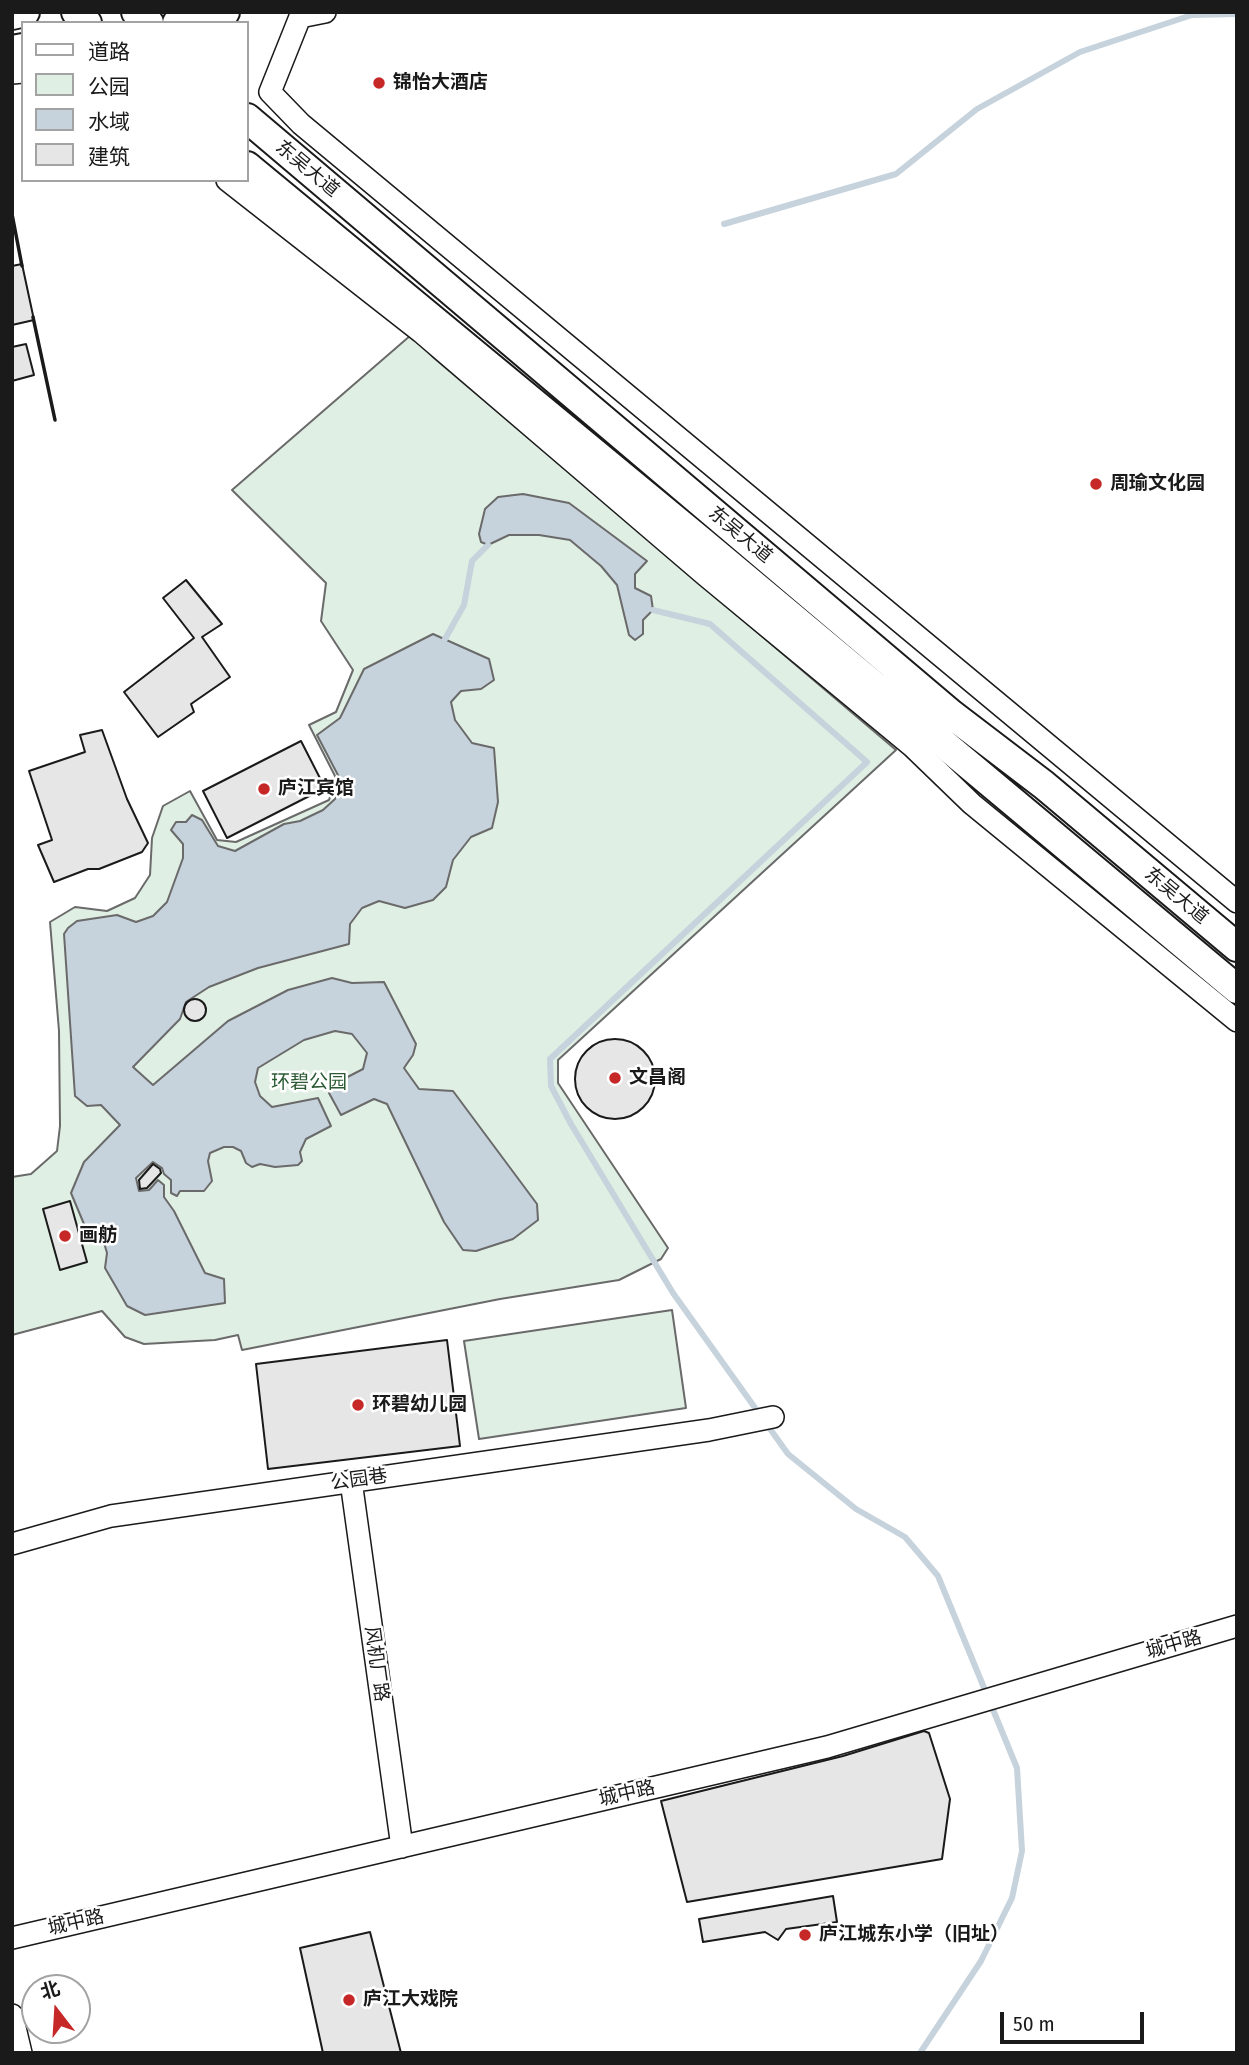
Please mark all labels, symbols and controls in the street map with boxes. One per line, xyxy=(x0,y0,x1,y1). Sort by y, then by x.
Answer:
legend xyxy=(21,21,248,182)
text: 道路 xyxy=(88,39,130,65)
place label: 锦怡大酒店 xyxy=(393,72,488,94)
text: 公园 xyxy=(88,74,130,100)
marker: 锦怡大酒店 xyxy=(371,75,387,91)
text: 水域 xyxy=(88,109,130,135)
street label: 东吴大道 xyxy=(271,136,343,202)
text: 建筑 xyxy=(88,144,130,170)
place label: 周瑜文化园 xyxy=(1110,473,1205,495)
marker: 周瑜文化园 xyxy=(1088,476,1104,492)
street label: 东吴大道 xyxy=(704,502,776,568)
place label: 庐江宾馆 xyxy=(278,778,354,800)
marker: 庐江宾馆 xyxy=(256,781,272,797)
street label: 东吴大道 xyxy=(1140,863,1212,929)
place label: 文昌阁 xyxy=(629,1067,686,1089)
marker: 文昌阁 xyxy=(607,1070,623,1086)
park label: 环碧公园 xyxy=(271,1072,347,1094)
place label: 画舫 xyxy=(79,1225,117,1247)
marker: 画舫 xyxy=(57,1228,73,1244)
place label: 环碧幼儿园 xyxy=(372,1394,467,1416)
marker: 环碧幼儿园 xyxy=(350,1397,366,1413)
street label: 公园巷 xyxy=(329,1465,389,1495)
street label: 风机厂路 xyxy=(359,1625,393,1703)
street label: 城中路 xyxy=(1143,1626,1205,1664)
street label: 城中路 xyxy=(597,1776,657,1812)
street label: 城中路 xyxy=(46,1905,106,1941)
place label: 庐江城东小学（旧址） xyxy=(819,1924,1009,1946)
marker: 庐江城东小学（旧址） xyxy=(797,1927,813,1943)
north arrow xyxy=(21,1974,91,2044)
text: 北 xyxy=(38,1977,63,2004)
place label: 庐江大戏院 xyxy=(363,1989,458,2011)
marker: 庐江大戏院 xyxy=(341,1992,357,2008)
scale bar xyxy=(1004,1998,1148,2042)
text: 50 m xyxy=(1013,2011,1055,2037)

